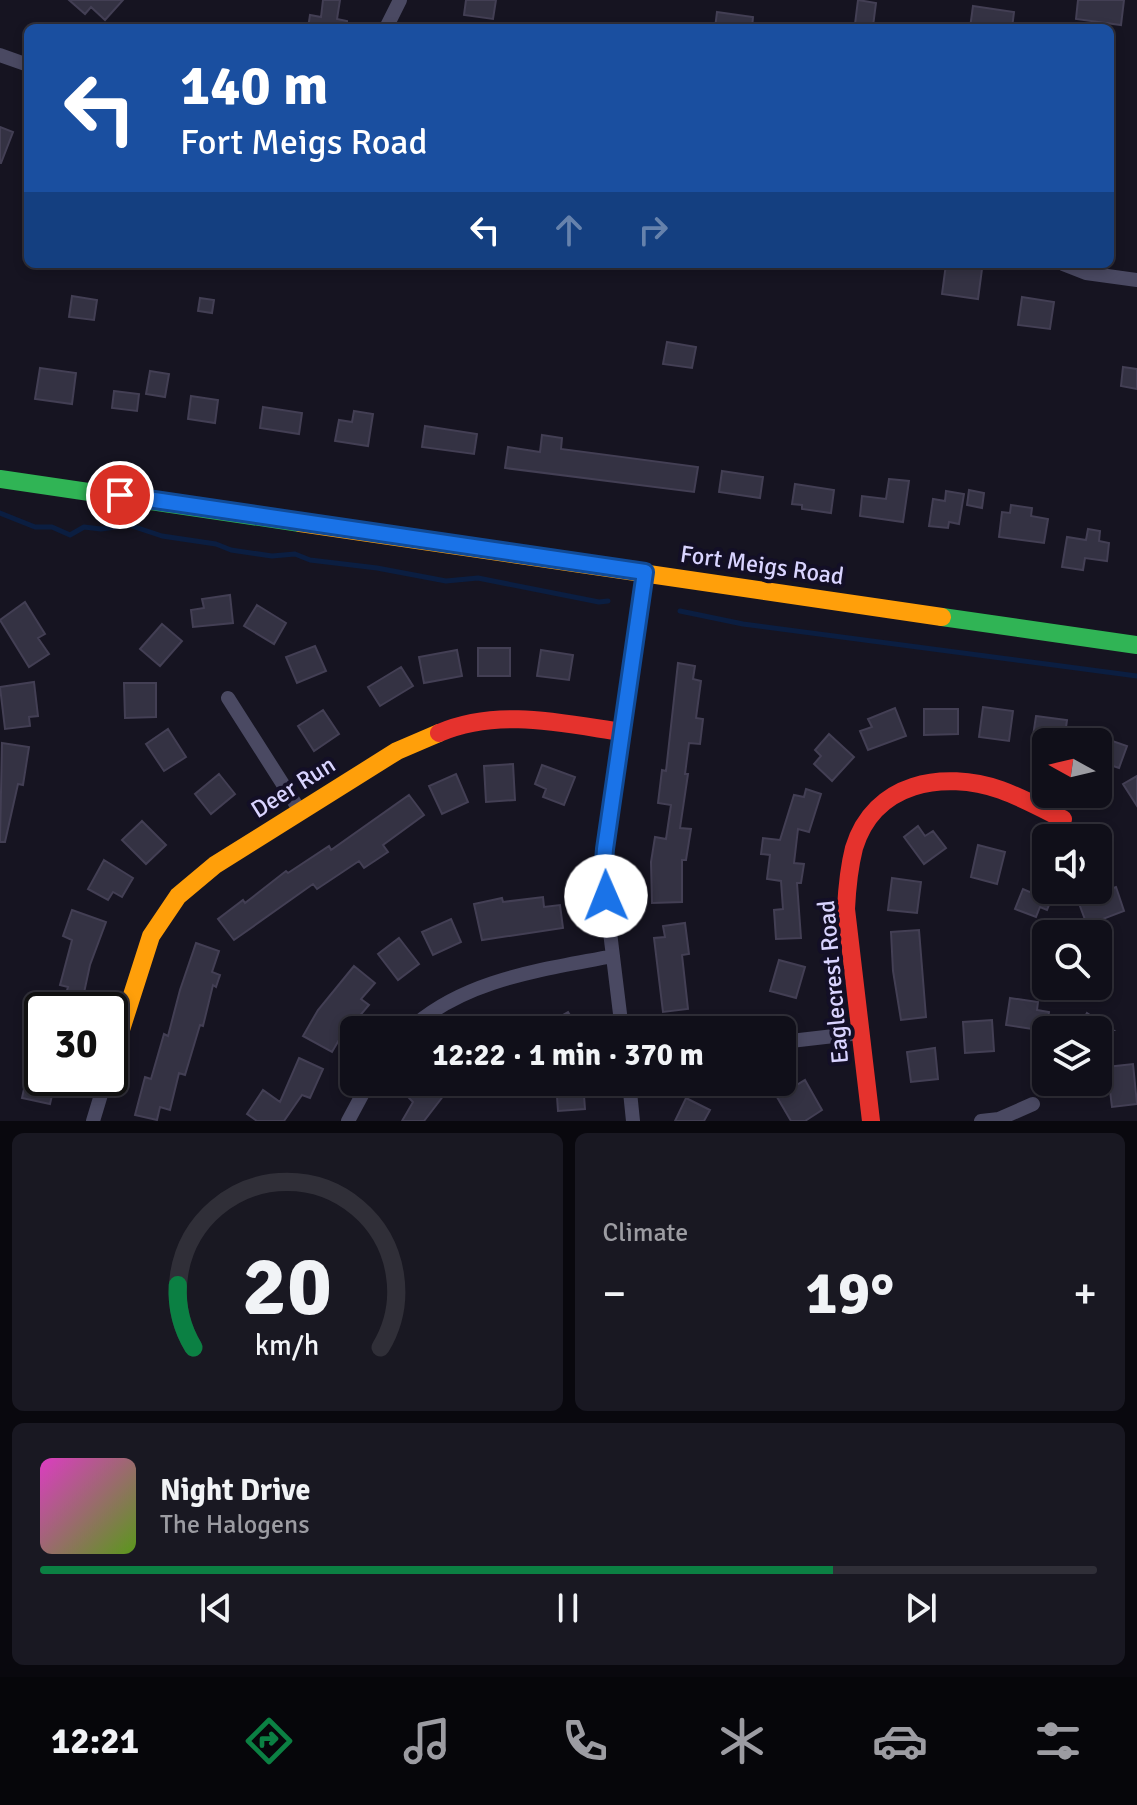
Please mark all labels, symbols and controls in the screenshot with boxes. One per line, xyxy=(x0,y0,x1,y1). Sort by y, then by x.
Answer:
text: 140 m xyxy=(180,51,328,120)
icon: left xyxy=(48,56,152,160)
text: Fort Meigs Road xyxy=(180,120,428,165)
icon: left xyxy=(463,208,507,252)
icon: ahead xyxy=(547,208,591,252)
icon: right xyxy=(631,208,675,252)
pin xyxy=(86,461,154,529)
icon: arrive xyxy=(98,473,142,517)
street label: Fort Meigs Road xyxy=(678,539,846,591)
north arrow xyxy=(1032,728,1112,808)
map controls xyxy=(1032,728,1112,1096)
street label: Deer Run xyxy=(245,749,341,825)
button: sound xyxy=(1032,824,1112,904)
position arrow xyxy=(564,854,648,938)
street label: Eaglecrest Road xyxy=(811,899,855,1065)
button: search xyxy=(1032,920,1112,1000)
speed limit sign: 30 xyxy=(24,992,128,1096)
button: layers xyxy=(1032,1016,1112,1096)
text: 12:22 · 1 min · 370 m xyxy=(432,1037,704,1074)
text: Climate xyxy=(603,1217,688,1249)
text: 20 xyxy=(242,1236,332,1338)
text: 19° xyxy=(805,1257,894,1331)
text: − xyxy=(603,1267,626,1321)
text: + xyxy=(1073,1267,1097,1321)
text: km/h xyxy=(255,1328,320,1363)
text: Night Drive xyxy=(160,1472,310,1509)
text: The Halogens xyxy=(160,1509,310,1541)
icon: previous xyxy=(194,1586,238,1630)
icon: pause xyxy=(546,1586,590,1630)
icon: next xyxy=(899,1586,943,1630)
icon: directions xyxy=(241,1713,297,1769)
icon: music xyxy=(399,1713,455,1769)
icon: phone xyxy=(557,1713,613,1769)
icon: climate xyxy=(714,1713,770,1769)
icon: car xyxy=(872,1713,928,1769)
icon: filters xyxy=(1030,1713,1086,1769)
text: 12:21 xyxy=(51,1719,139,1764)

